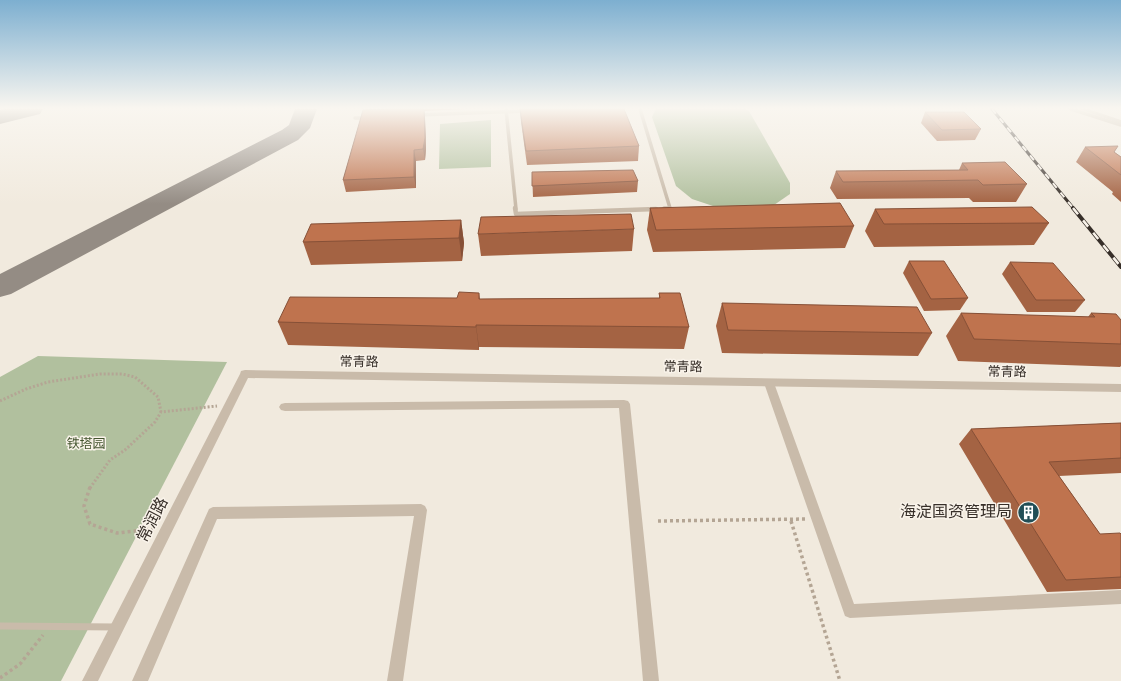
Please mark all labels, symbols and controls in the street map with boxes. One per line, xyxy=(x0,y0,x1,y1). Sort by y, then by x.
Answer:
street label: 常青路 xyxy=(339,354,379,370)
street label: 常青路 xyxy=(663,359,703,375)
street label: 常青路 xyxy=(987,364,1027,380)
park label: 铁塔园 xyxy=(66,436,106,452)
street label: 常润路 xyxy=(134,494,172,546)
building icon: 海淀国资管理局 xyxy=(1015,499,1041,525)
place label: 海淀国资管理局 xyxy=(900,503,1012,522)

